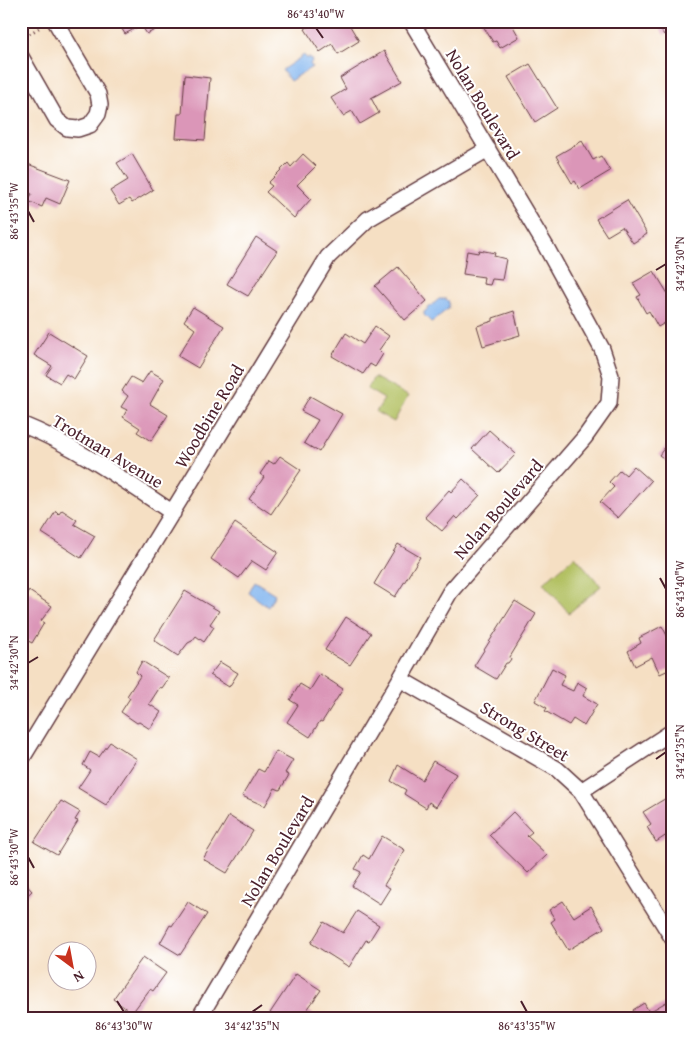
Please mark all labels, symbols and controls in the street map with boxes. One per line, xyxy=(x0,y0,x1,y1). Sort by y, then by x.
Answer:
text: 86°43'40"W xyxy=(287,5,346,22)
street label: Nolan Boulevard xyxy=(439,43,527,165)
text: 86°43'35"W xyxy=(5,181,22,240)
text: 34°42'30"N xyxy=(671,236,688,292)
street label: Woodbine Road xyxy=(167,359,251,473)
street label: Trotman Avenue xyxy=(47,407,169,495)
street label: Nolan Boulevard xyxy=(447,453,550,565)
text: 86°43'40"W xyxy=(671,559,688,618)
text: 34°42'30"N xyxy=(5,635,22,691)
street label: Strong Street xyxy=(475,694,575,769)
text: 34°42'35"N xyxy=(671,724,688,780)
street label: Nolan Boulevard xyxy=(233,790,321,912)
text: 86°43'30"W xyxy=(5,827,22,886)
north arrow xyxy=(48,942,98,992)
text: N xyxy=(69,966,88,988)
text: 86°43'30"W xyxy=(95,1017,154,1034)
text: 34°42'35"N xyxy=(224,1017,280,1034)
text: 86°43'35"W xyxy=(498,1017,557,1034)

